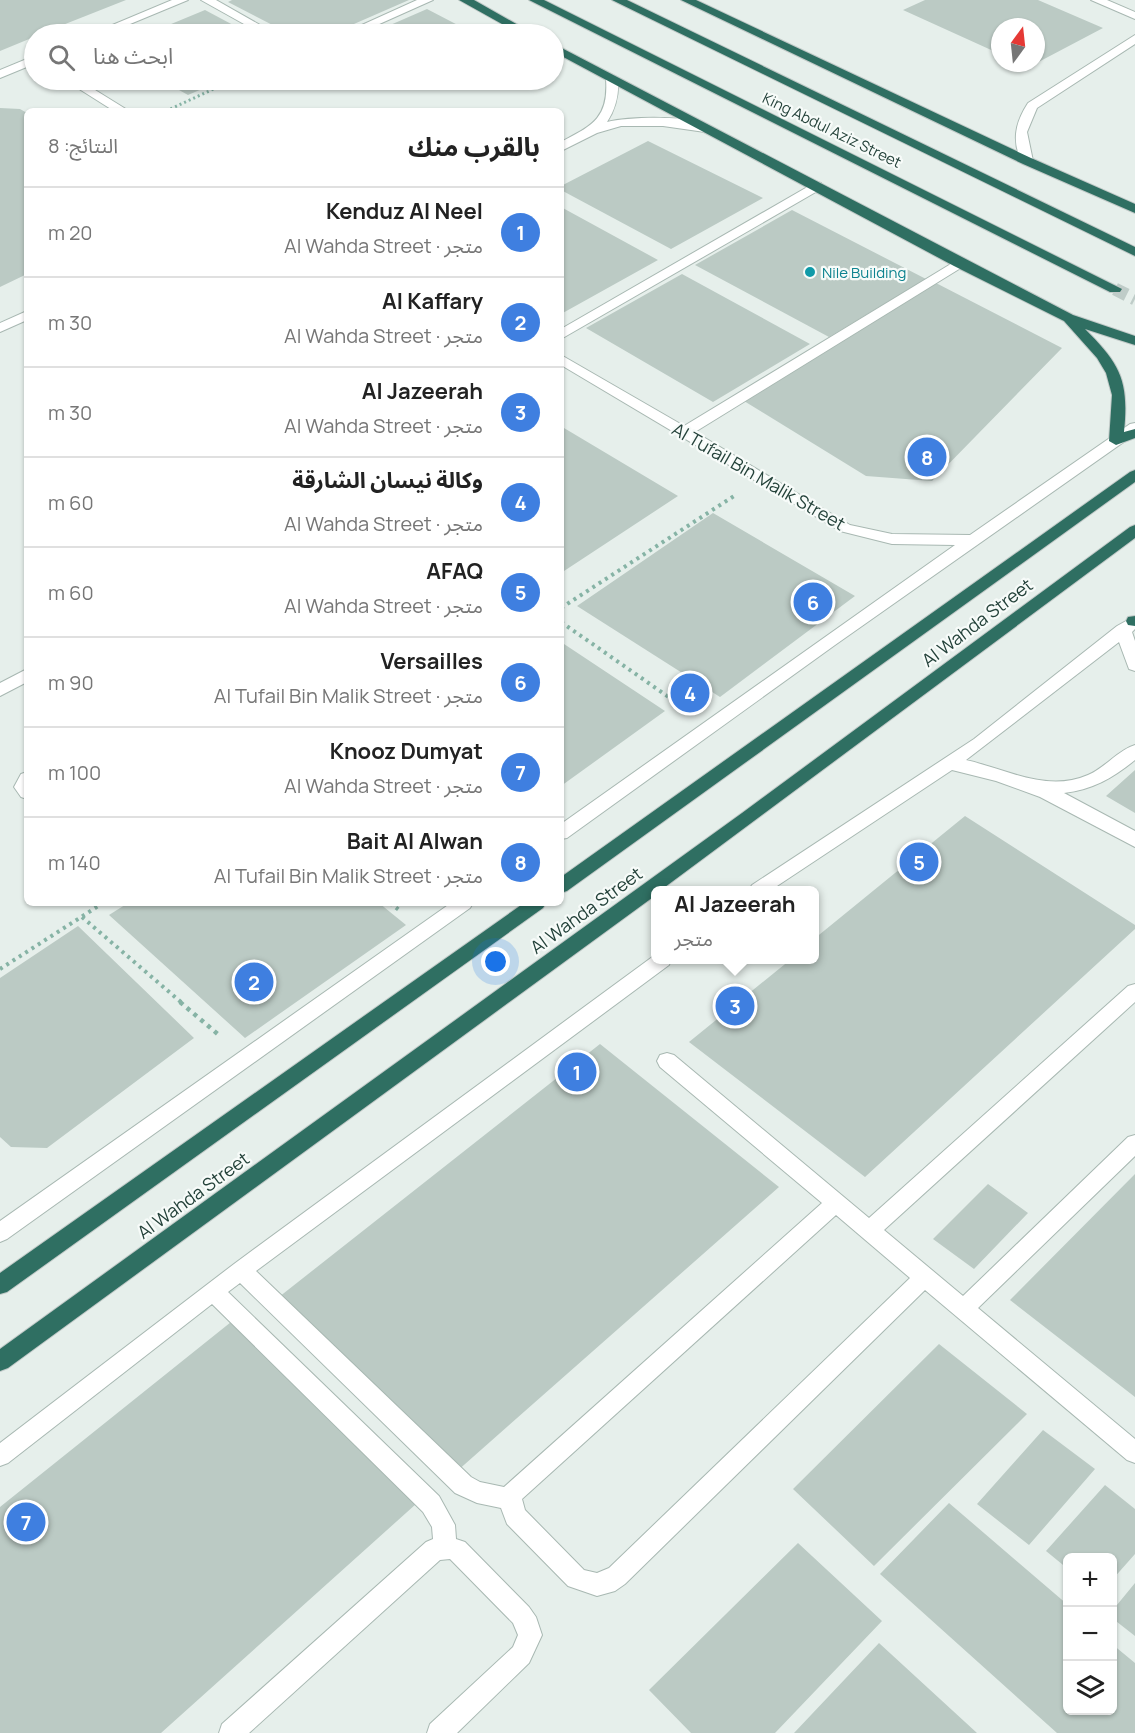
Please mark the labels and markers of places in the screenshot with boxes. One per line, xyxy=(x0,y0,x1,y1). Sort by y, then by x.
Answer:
place label: Nile Building xyxy=(822,262,906,283)
marker: Nile Building xyxy=(803,265,817,279)
pin: 8 xyxy=(908,434,946,480)
pin: 6 xyxy=(794,580,832,624)
pin: 4 xyxy=(670,670,710,716)
pin: 5 xyxy=(900,840,938,884)
pin: 2 xyxy=(234,960,274,1004)
pin: 3 xyxy=(716,984,754,1028)
pin: 1 xyxy=(558,1050,596,1094)
pin: 7 xyxy=(6,1500,46,1544)

